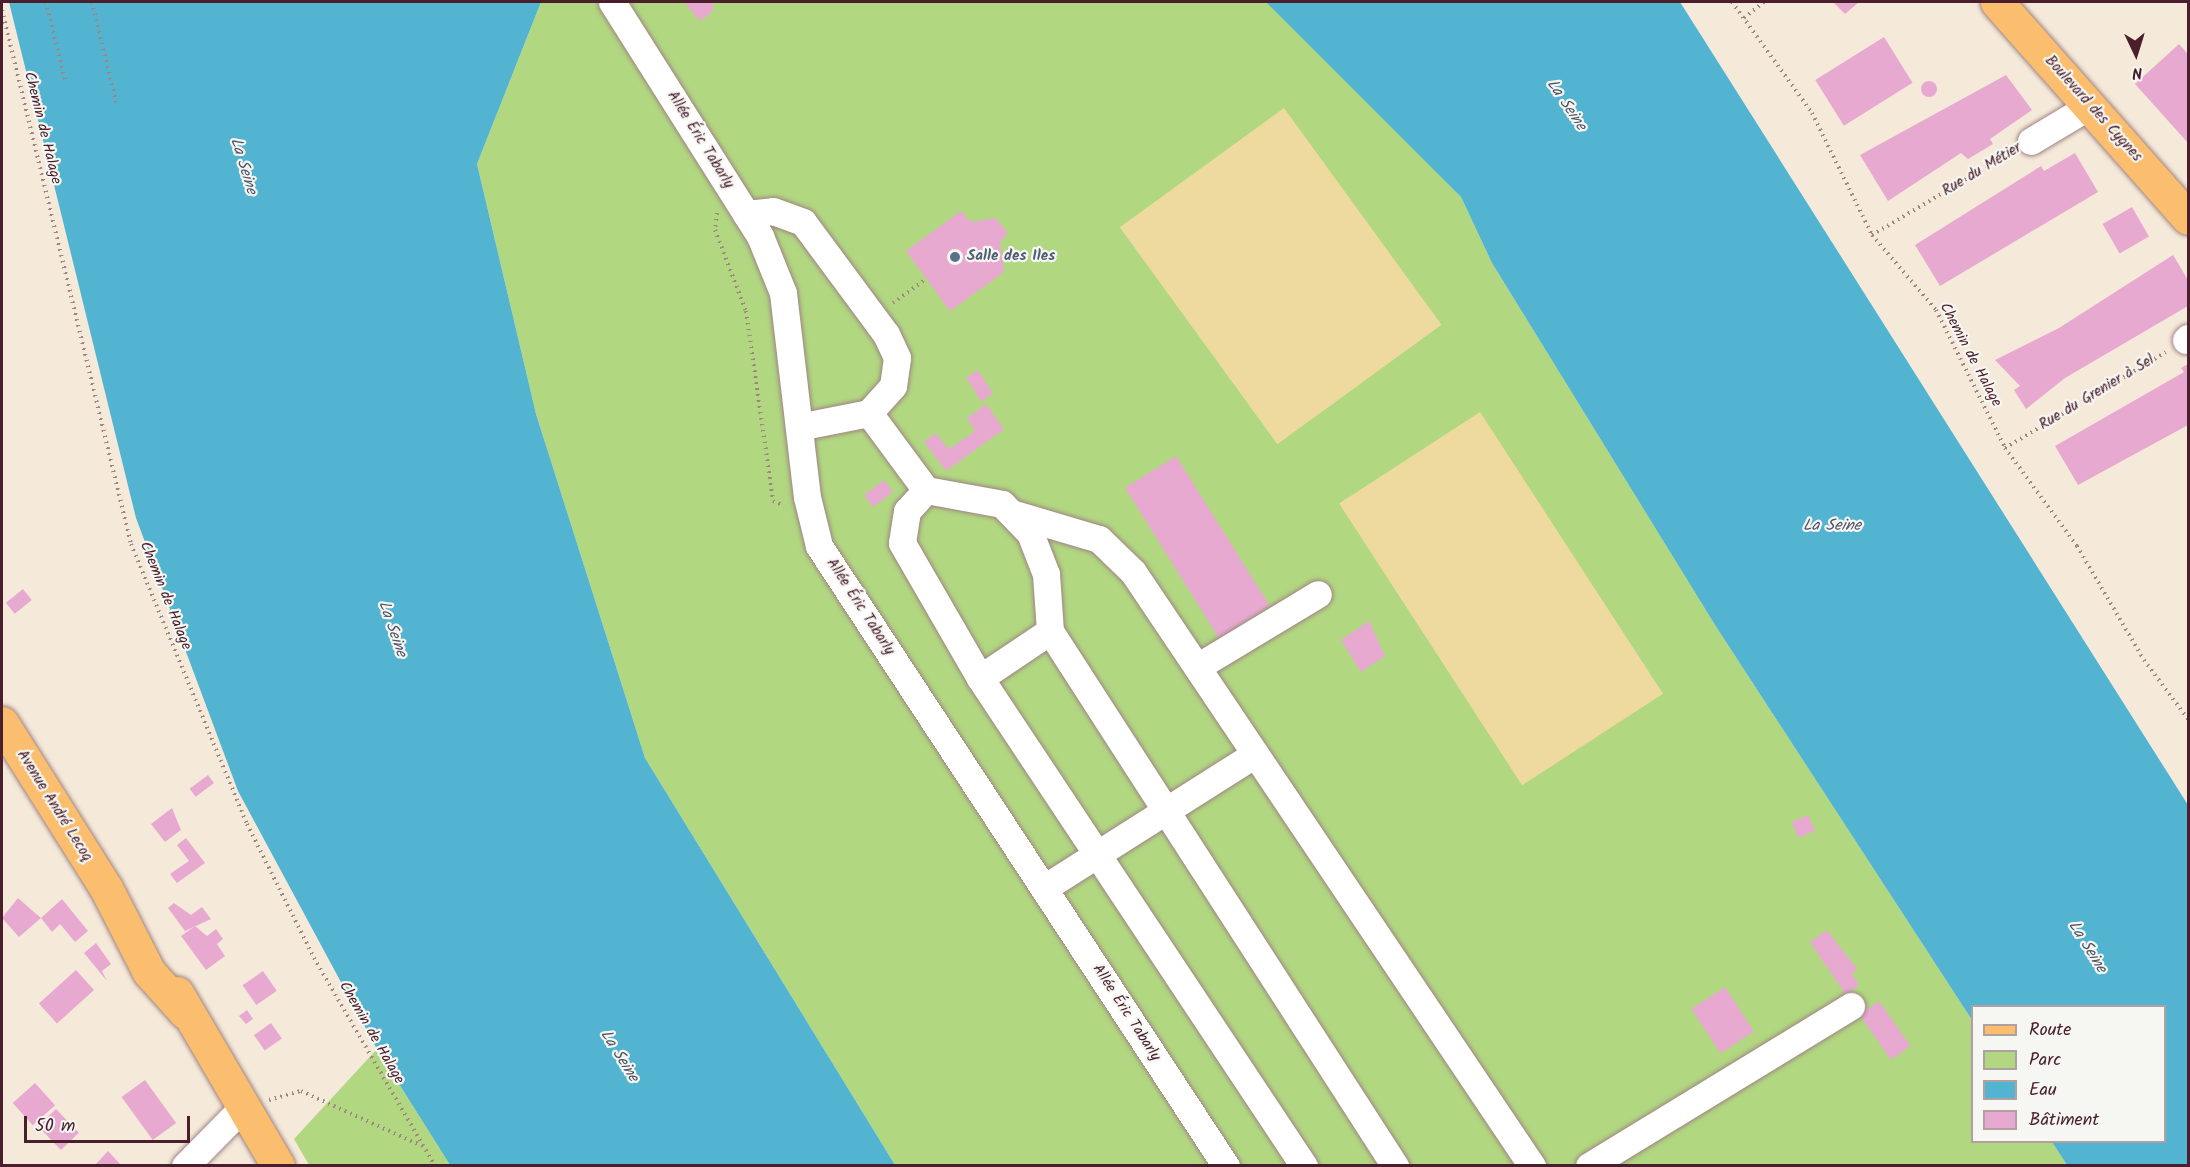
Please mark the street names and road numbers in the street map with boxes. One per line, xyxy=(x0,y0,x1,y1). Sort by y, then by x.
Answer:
street label: Boulevard des Cygnes xyxy=(2041,52,2145,166)
street label: Chemin de Halage xyxy=(19,70,65,186)
street label: Allée Éric Tabarly xyxy=(663,88,737,192)
street label: Rue du Métier xyxy=(1939,139,2025,201)
street label: Chemin de Halage xyxy=(1935,300,2005,410)
street label: Rue du Grenier à Sel xyxy=(2036,352,2158,434)
street label: Chemin de Halage xyxy=(135,539,195,653)
street label: Allée Éric Tabarly xyxy=(822,555,898,659)
street label: Avenue André Lecoq xyxy=(12,747,96,865)
street label: Allée Éric Tabarly xyxy=(1088,961,1164,1065)
street label: Chemin de Halage xyxy=(334,979,408,1087)

